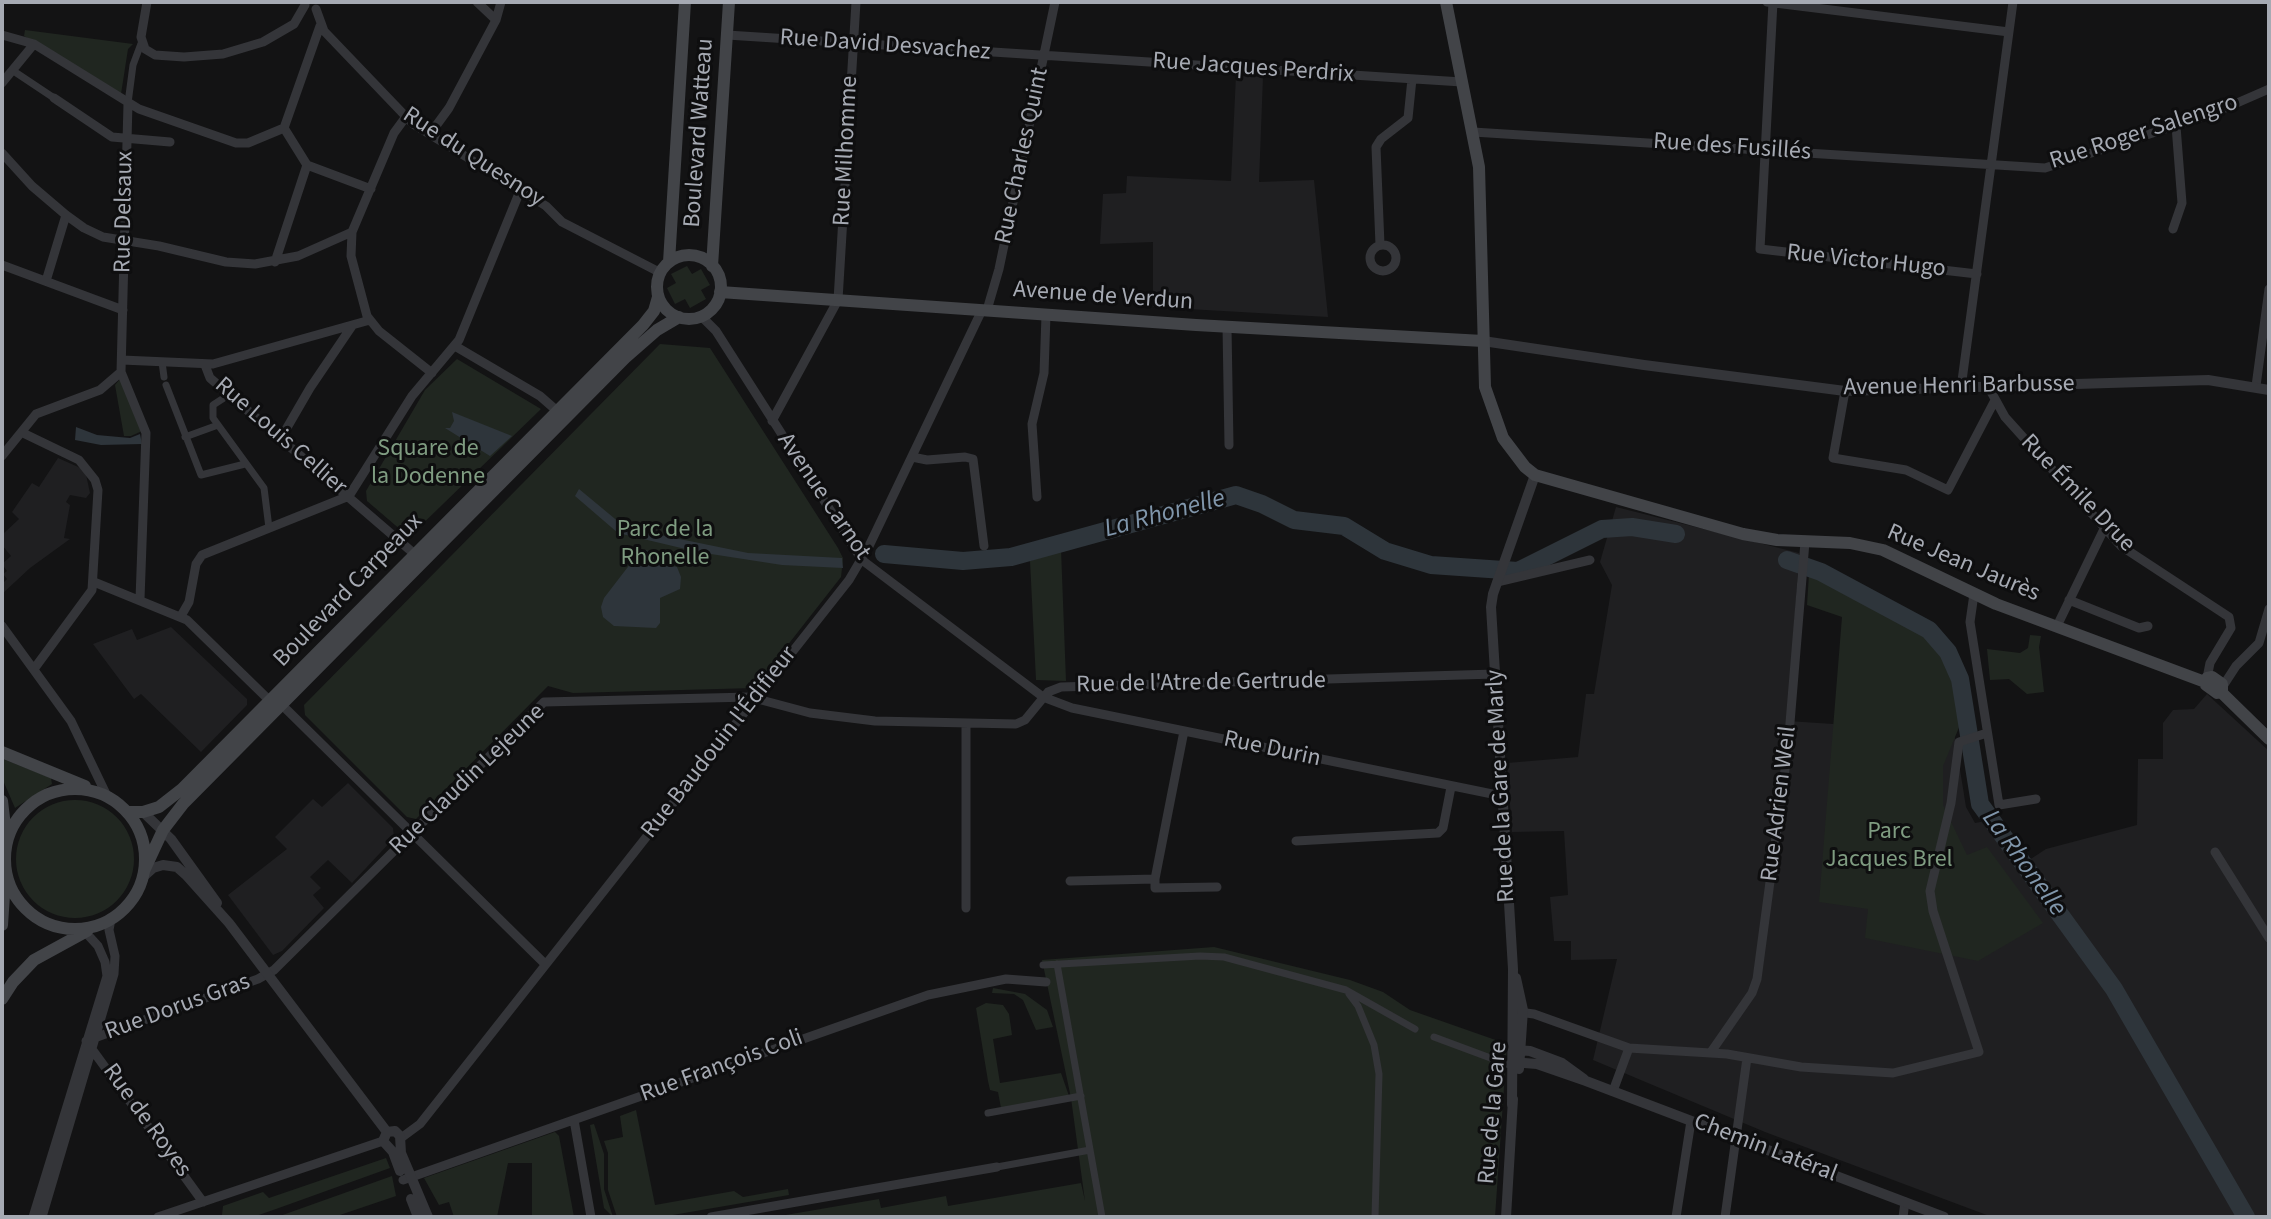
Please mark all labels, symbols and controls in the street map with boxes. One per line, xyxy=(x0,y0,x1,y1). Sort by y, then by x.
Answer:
street label: Rue David Desvachez xyxy=(779,24,991,68)
street label: Boulevard Watteau xyxy=(679,37,721,229)
street label: Rue Jacques Perdrix xyxy=(1151,48,1355,90)
street label: Rue Charles Quint xyxy=(990,65,1056,247)
street label: Rue Milhomme xyxy=(829,75,865,227)
street label: Rue Roger Salengro xyxy=(2046,89,2242,177)
street label: Rue du Quesnoy xyxy=(397,102,549,214)
street label: Rue des Fusillés xyxy=(1652,128,1812,168)
street label: Rue Delsaux xyxy=(110,151,140,273)
street label: Rue Victor Hugo xyxy=(1785,239,1947,285)
street label: Avenue de Verdun xyxy=(1012,276,1194,318)
street label: Avenue Henri Barbusse xyxy=(1843,371,2075,403)
street label: Rue Louis Cellier xyxy=(208,372,352,502)
street label: Avenue Carnot xyxy=(770,428,876,566)
street label: Rue Émile Drue xyxy=(2014,429,2140,559)
park label: Square de la Dodenne xyxy=(371,436,485,492)
water label: La Rhonelle xyxy=(1101,484,1229,546)
street label: Boulevard Carpeaux xyxy=(268,508,430,674)
park label: Parc de la Rhonelle xyxy=(617,517,713,573)
street label: Rue Jean Jaurès xyxy=(1882,519,2044,609)
street label: Rue Baudouin l'Édifieur xyxy=(636,641,804,845)
street label: Rue de l'Atre de Gertrude xyxy=(1076,667,1326,701)
street label: Rue de la Gare de Marly xyxy=(1482,669,1522,903)
street label: Rue Claudin Lejeune xyxy=(384,699,552,861)
street label: Rue Adrien Weil xyxy=(1756,725,1804,883)
street label: Rue Durin xyxy=(1221,726,1323,774)
water label: La Rhonelle xyxy=(1974,805,2072,923)
park label: Parc Jacques Brel xyxy=(1825,819,1953,875)
street label: Rue Dorus Gras xyxy=(102,968,254,1048)
street label: Rue François Coli xyxy=(637,1024,807,1110)
street label: Rue de la Gare xyxy=(1473,1040,1515,1186)
street label: Rue de Royes xyxy=(95,1059,197,1183)
street label: Chemin Latéral xyxy=(1689,1108,1841,1190)

